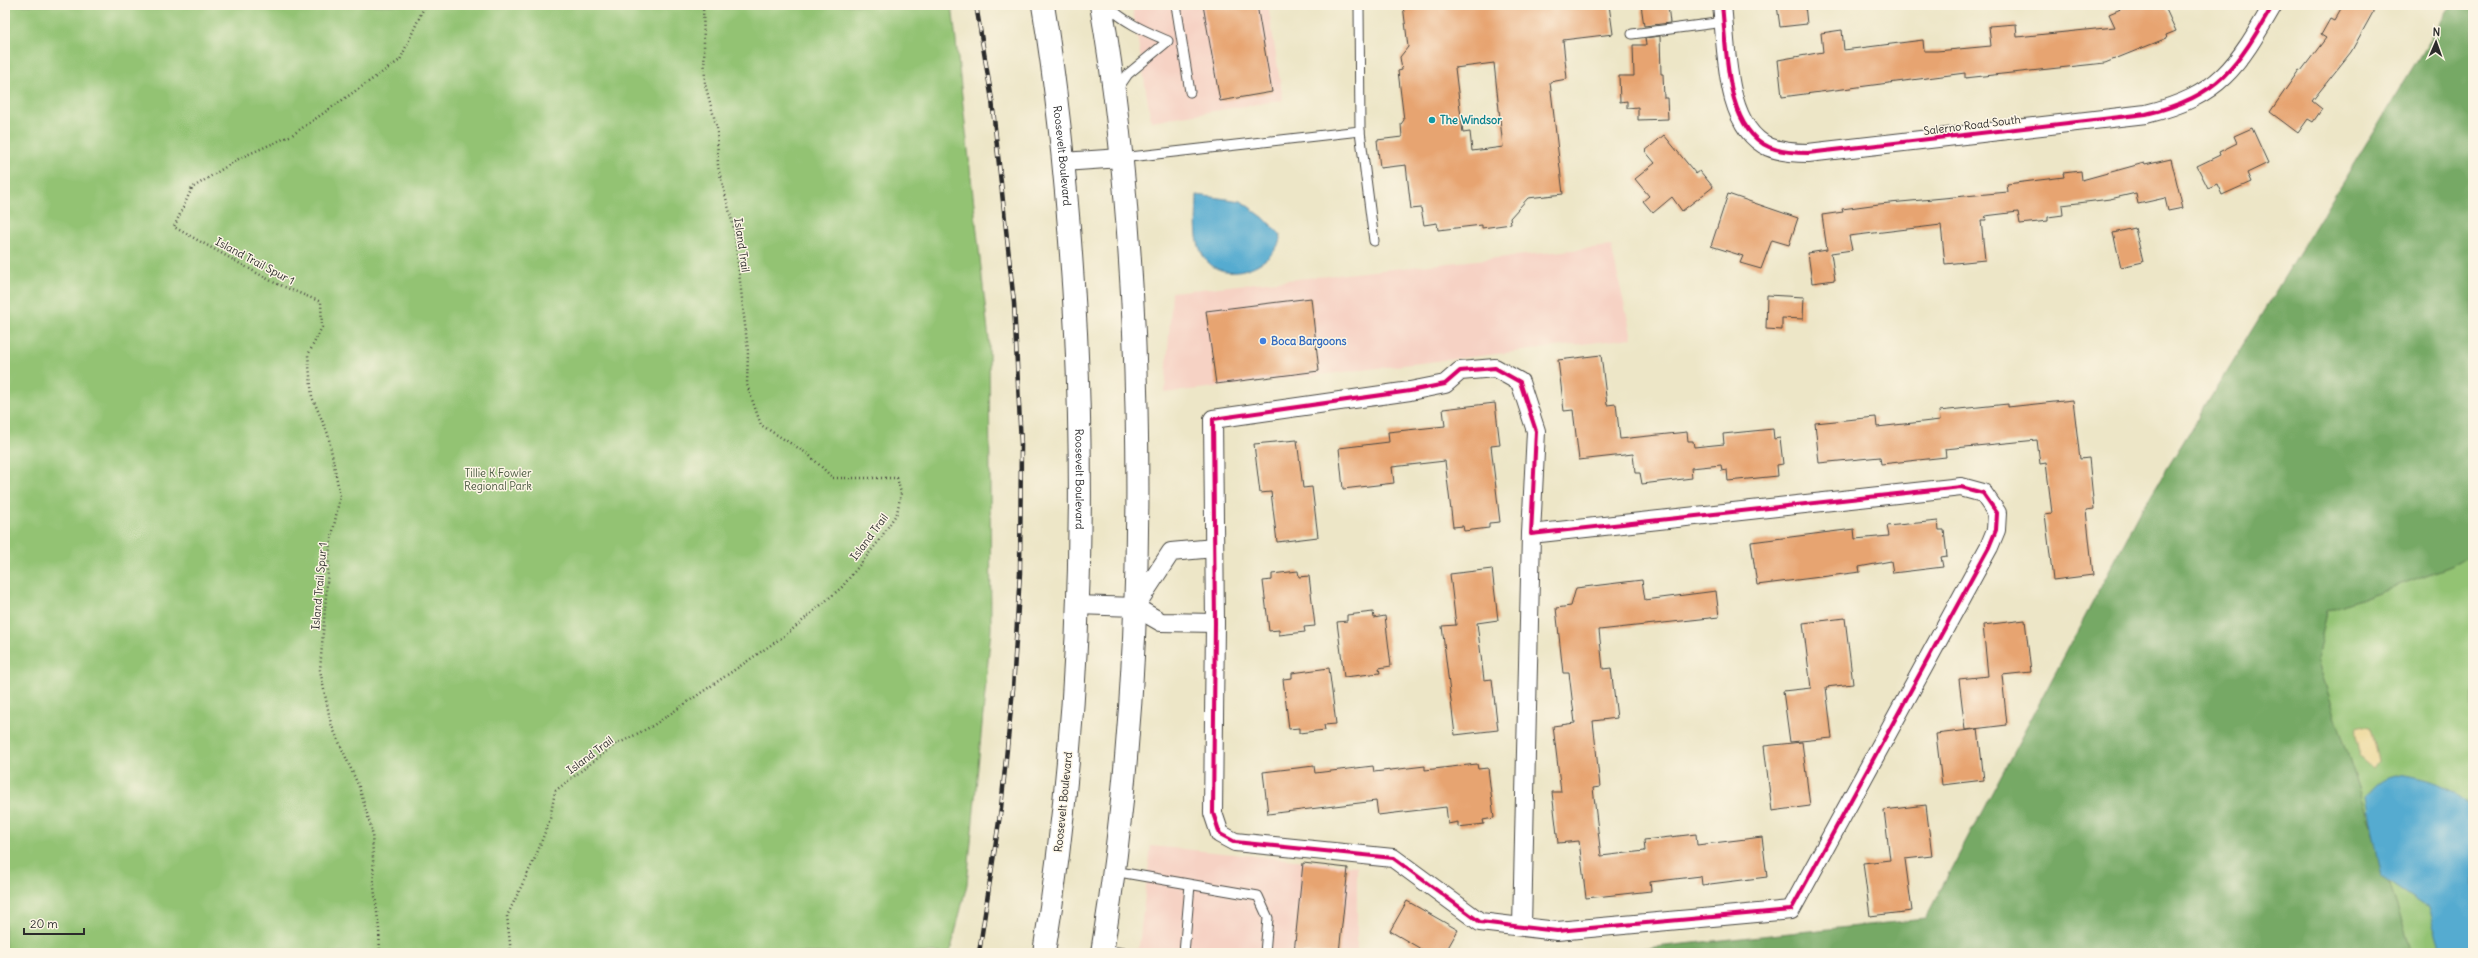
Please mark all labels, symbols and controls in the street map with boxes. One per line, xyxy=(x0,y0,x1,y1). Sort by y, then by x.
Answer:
north arrow xyxy=(2416,22,2456,62)
text: N xyxy=(2432,25,2440,39)
street label: Roosevelt Boulevard xyxy=(1050,105,1074,207)
street label: Salerno Road South xyxy=(1923,112,2021,138)
place label: The Windsor xyxy=(1440,113,1502,127)
marker: The Windsor xyxy=(1427,115,1437,125)
street label: Island Trail xyxy=(731,217,753,273)
street label: Island Trail Spur 1 xyxy=(213,234,297,288)
place label: Boca Bargoons xyxy=(1271,334,1347,349)
marker: Boca Bargoons xyxy=(1258,336,1268,346)
street label: Roosevelt Boulevard xyxy=(1072,428,1087,530)
park label: Tillie K Fowler Regional Park xyxy=(464,466,532,493)
street label: Island Trail xyxy=(847,511,891,563)
street label: Island Trail Spur 1 xyxy=(308,542,330,630)
street label: Island Trail xyxy=(564,733,616,777)
street label: Roosevelt Boulevard xyxy=(1051,751,1075,853)
scale bar xyxy=(24,910,84,936)
text: 20 m xyxy=(30,916,58,931)

